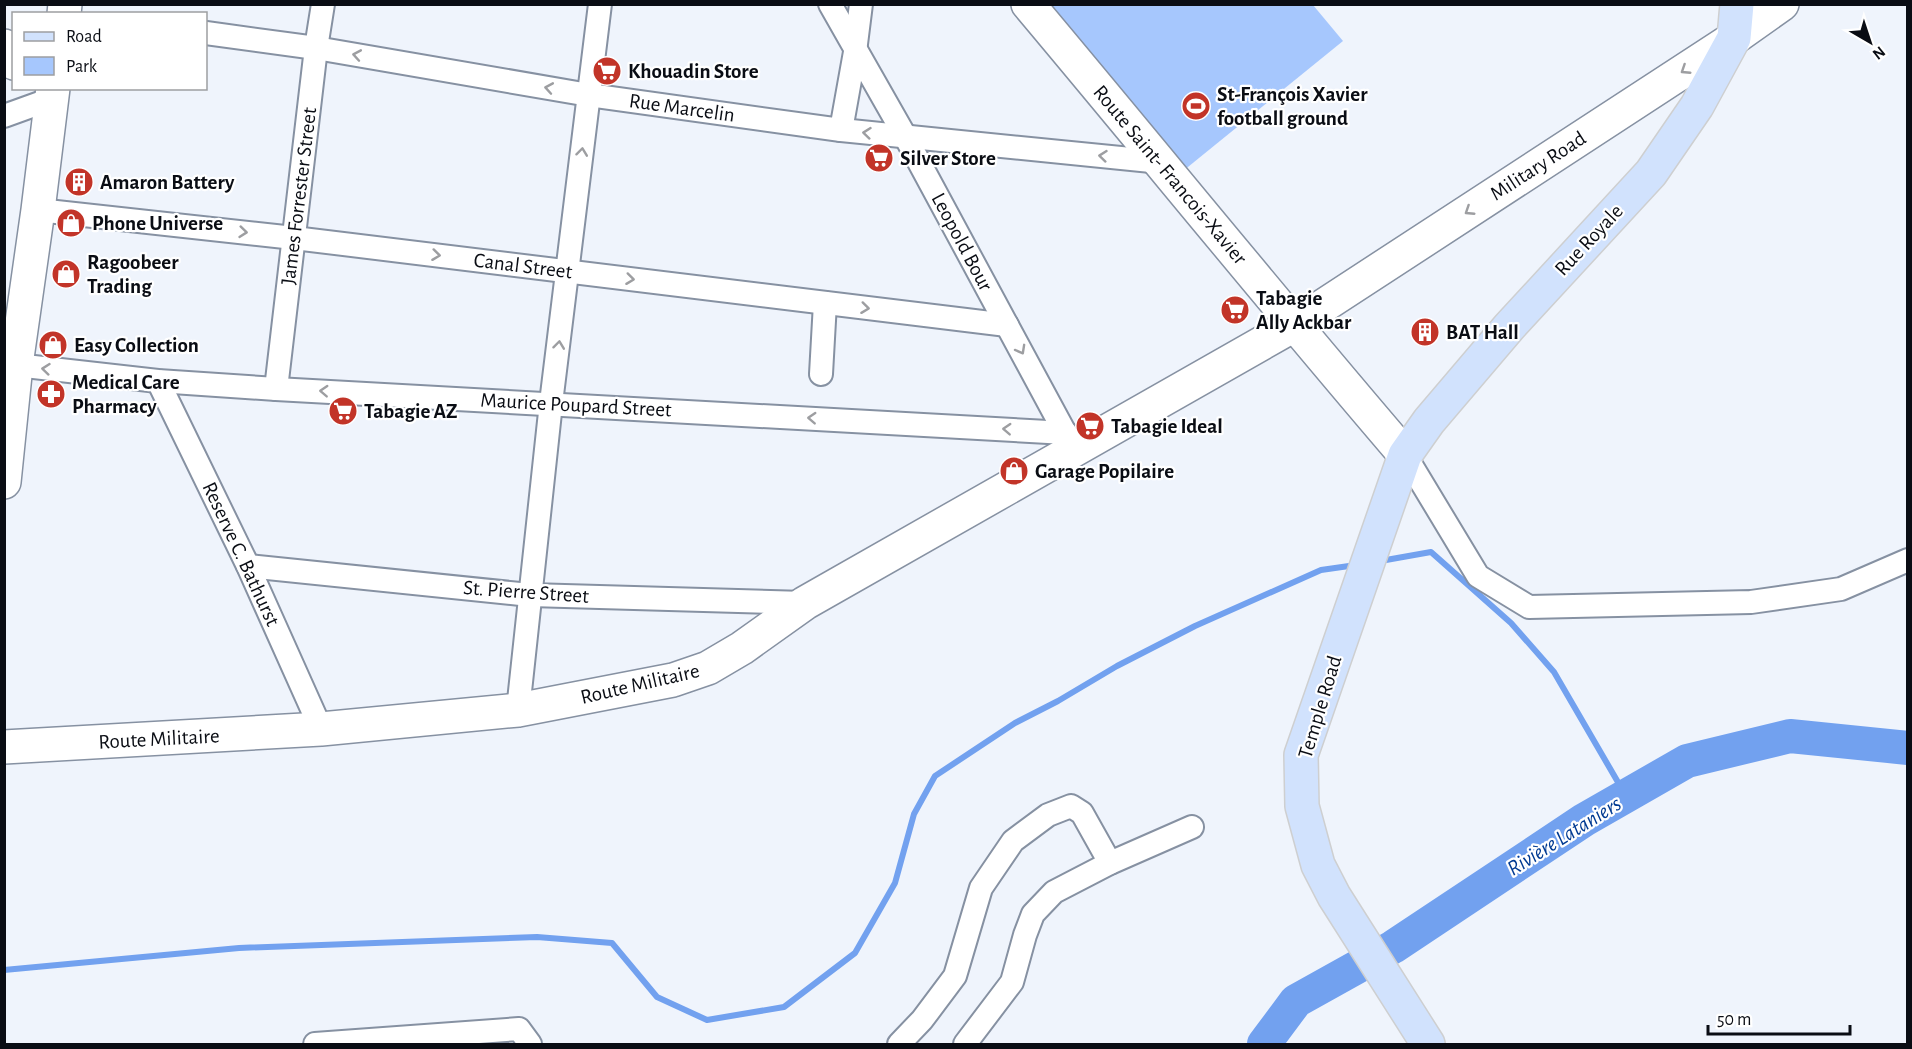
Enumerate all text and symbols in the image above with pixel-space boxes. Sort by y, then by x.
legend [12,12,207,90]
north arrow [1840,12,1900,72]
text: Road [66,28,102,46]
text: N [1869,43,1888,63]
one-way arrow [353,49,363,62]
supermarket icon: Khouadin Store [591,55,623,87]
text: Park [66,58,98,76]
place label: Khouadin Store [628,61,759,82]
one-way arrow [1680,63,1691,74]
street label: Route Saint- Francois-Xavier [1089,81,1251,269]
one-way arrow [545,82,555,95]
place label: St-François Xavier football ground [1217,84,1368,129]
street label: Rue Marcelin [628,90,736,126]
sports icon: St-François Xavier football ground [1180,90,1212,122]
street label: James Forrester Street [278,106,320,286]
one-way arrow [863,127,872,140]
street label: Military Road [1486,127,1590,205]
supermarket icon: Silver Store [863,142,895,174]
one-way arrow [576,147,588,156]
place label: Silver Store [900,148,996,169]
one-way arrow [1099,151,1108,163]
building icon: Amaron Battery [63,166,95,198]
place label: Amaron Battery [100,172,235,193]
street label: Leopold Bour [927,190,997,295]
street label: Rue Royale [1551,200,1627,280]
one-way arrow [1464,204,1475,215]
shop icon: Phone Universe [55,207,87,239]
place label: Phone Universe [92,213,223,234]
one-way arrow [238,225,247,238]
one-way arrow [432,248,441,261]
street label: Canal Street [473,250,574,282]
place label: Ragoobeer Trading [87,252,179,297]
shop icon: Ragoobeer Trading [50,258,82,290]
one-way arrow [625,272,634,285]
place label: Tabagie Ally Ackbar [1256,288,1352,333]
supermarket icon: Tabagie Ally Ackbar [1219,294,1251,326]
one-way arrow [861,301,870,313]
building icon: BAT Hall [1409,316,1441,348]
place label: BAT Hall [1446,322,1519,343]
shop icon: Easy Collection [37,329,69,361]
place label: Easy Collection [74,335,199,356]
one-way arrow [552,341,564,350]
one-way arrow [1014,344,1025,354]
one-way arrow [42,363,51,376]
place label: Medical Care Pharmacy [72,372,180,417]
pharmacy icon: Medical Care Pharmacy [35,378,67,410]
one-way arrow [320,385,329,398]
street label: Maurice Poupard Street [480,390,672,421]
supermarket icon: Tabagie AZ [327,395,359,427]
place label: Tabagie AZ [364,401,458,422]
supermarket icon: Tabagie Ideal [1074,410,1106,442]
one-way arrow [808,412,817,425]
place label: Tabagie Ideal [1111,416,1223,437]
one-way arrow [1003,423,1012,436]
shop icon: Garage Popilaire [998,455,1030,487]
place label: Garage Popilaire [1035,461,1174,482]
street label: Reserve C. Bathurst [198,479,284,630]
street label: St. Pierre Street [462,577,590,607]
street label: Temple Road [1294,653,1346,761]
street label: Route Militaire [579,660,701,708]
street label: Route Militaire [98,725,220,753]
water label: Rivière Lataniers [1503,792,1625,880]
scale bar [1708,998,1850,1036]
text: 50 m [1717,1011,1751,1029]

